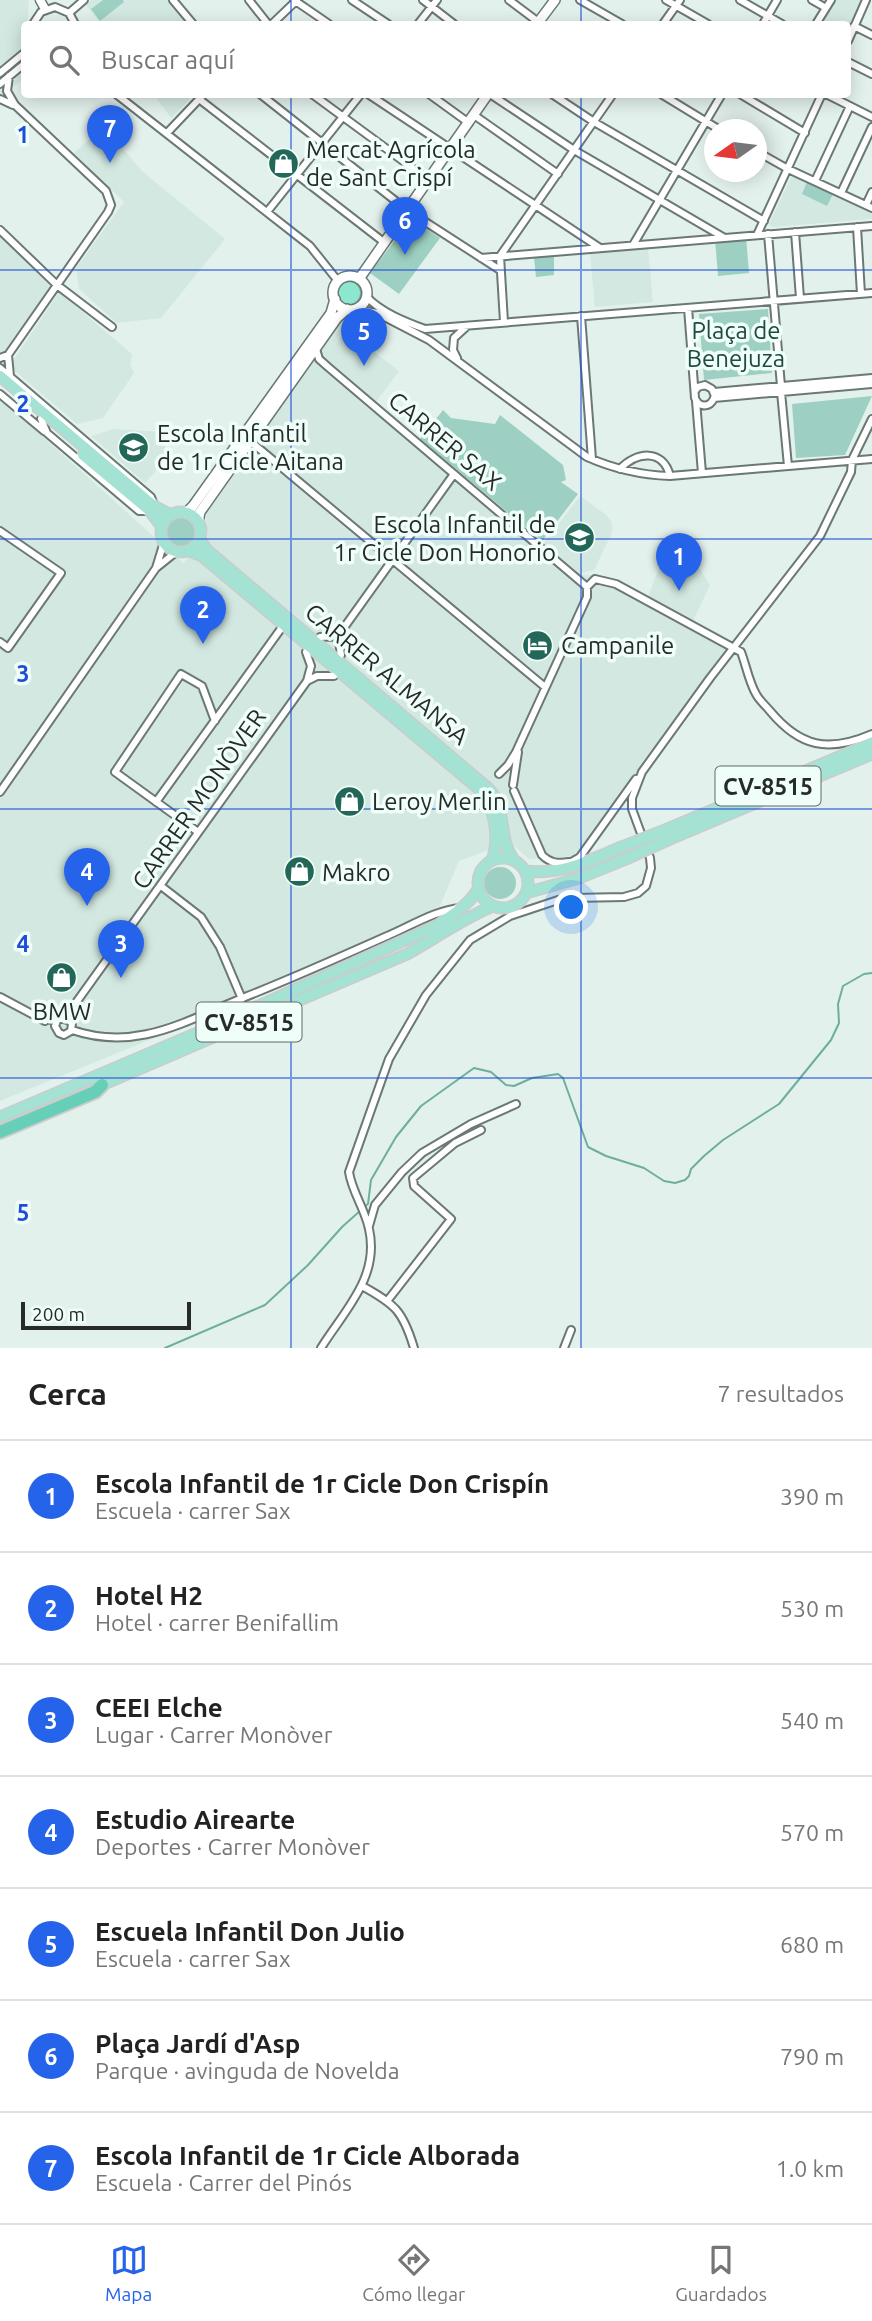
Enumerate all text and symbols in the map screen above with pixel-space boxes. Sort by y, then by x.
search box [21,21,851,98]
icon: search [45,41,83,79]
text: Buscar aquí [101,45,235,74]
pin: 7 [87,105,133,163]
north arrow [704,119,767,182]
text: 1 [17,122,29,147]
place label: Mercat Agrícola de Sant Crispí [306,136,476,191]
shop icon: Mercat Agrícola de Sant Crispí [266,146,300,180]
pin: 6 [382,197,428,255]
pin: 5 [341,308,387,366]
park label: Plaça de Benejuza [687,317,785,372]
street label: CARRER SAX [383,386,507,496]
text: 2 [17,391,29,416]
place label: Escola Infantil de 1r Cicle Aitana [157,420,344,475]
school or university icon: Escola Infantil de 1r Cicle Aitana [117,430,151,464]
place label: Escola Infantil de 1r Cicle Don Honorio [333,511,556,566]
school or university icon: Escola Infantil de 1r Cicle Don Honorio [562,521,596,555]
pin: 1 [656,533,702,591]
pin: 2 [180,586,226,644]
street label: CARRER ALMANSA [300,598,474,750]
hotel icon: Campanile [521,628,555,662]
place label: Campanile [561,632,674,659]
text: 3 [17,661,29,686]
street label: CARRER MONÒVER [126,703,271,894]
road number: CV-8515 [716,766,820,806]
shop icon: Leroy Merlin [332,784,366,818]
place label: Leroy Merlin [372,788,507,815]
pin: 4 [64,848,110,906]
shop icon: Makro [282,855,316,889]
place label: Makro [322,859,390,886]
your location [554,890,588,924]
pin: 3 [98,920,144,978]
text: 4 [17,931,30,956]
shop icon: BMW [45,960,79,994]
place label: BMW [33,998,91,1025]
road number: CV-8515 [196,1002,302,1042]
text: 5 [17,1200,29,1225]
scale bar [21,1299,191,1331]
text: 200 m [32,1303,85,1325]
text: Cerca [28,1377,107,1411]
text: 7 resultados [718,1381,844,1406]
text: Escola Infantil de 1r Cicle Don Crispín [95,1469,549,1498]
text: 1 [45,1484,57,1509]
text: 390 m [780,1484,844,1509]
text: Escuela · carrer Sax [95,1498,291,1523]
text: Hotel H2 [95,1581,203,1610]
text: 2 [45,1596,57,1621]
text: 530 m [780,1596,844,1621]
text: Hotel · carrer Benifallim [95,1610,339,1635]
text: CEEI Elche [95,1693,223,1722]
text: 3 [45,1708,57,1733]
text: 540 m [780,1708,844,1733]
text: Lugar · Carrer Monòver [95,1722,332,1747]
text: Estudio Airearte [95,1805,295,1834]
text: 4 [45,1820,57,1845]
text: 570 m [780,1820,844,1845]
text: Deportes · Carrer Monòver [95,1834,370,1859]
text: Escuela Infantil Don Julio [95,1917,405,1946]
text: 5 [45,1932,57,1957]
text: 680 m [780,1932,844,1957]
text: Escuela · carrer Sax [95,1946,291,1971]
text: Plaça Jardí d'Asp [95,2029,300,2058]
text: 6 [45,2044,57,2069]
text: 790 m [780,2044,844,2069]
text: Parque · avinguda de Novelda [95,2058,400,2083]
text: Escola Infantil de 1r Cicle Alborada [95,2141,520,2170]
text: 7 [45,2156,57,2181]
text: 1.0 km [776,2156,844,2181]
text: Escuela · Carrer del Pinós [95,2170,352,2195]
tab: Mapa [105,2241,152,2305]
tab: Cómo llegar [362,2241,465,2305]
tab: Guardados [675,2241,767,2305]

